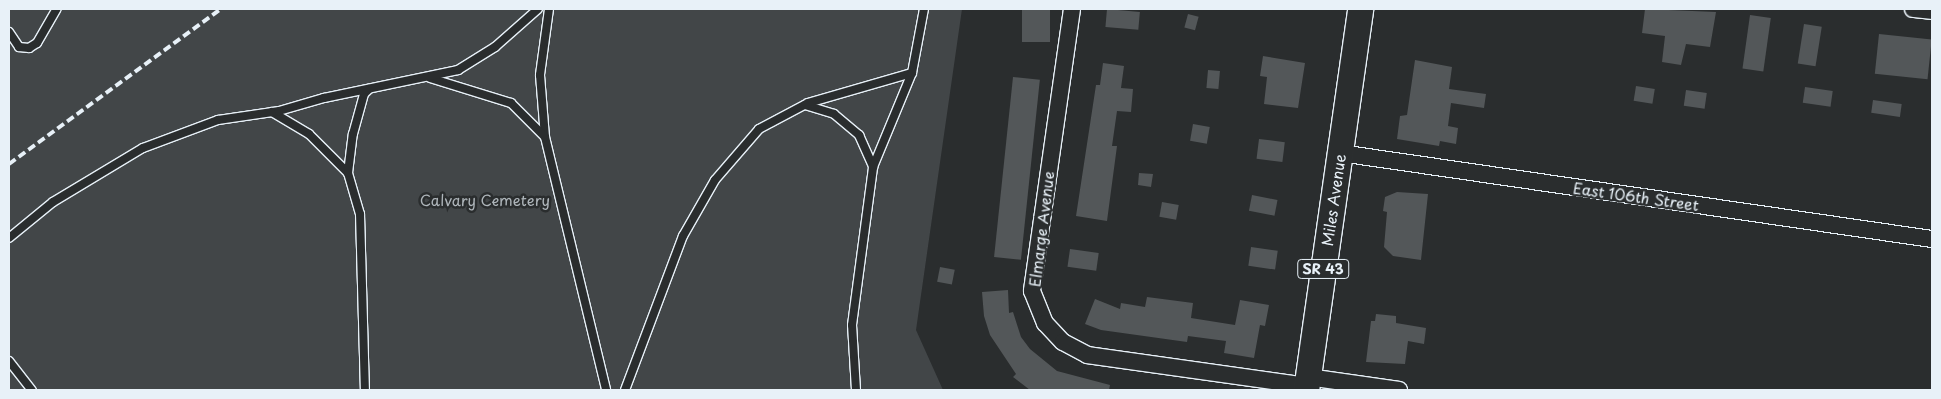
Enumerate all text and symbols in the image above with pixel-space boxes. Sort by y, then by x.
street label: Miles Avenue [1318,152,1348,248]
street label: Elmarge Avenue [1025,171,1057,287]
street label: East 106th Street [1571,178,1701,214]
park label: Calvary Cemetery [419,191,551,209]
road number: SR 43 [1297,258,1349,280]

